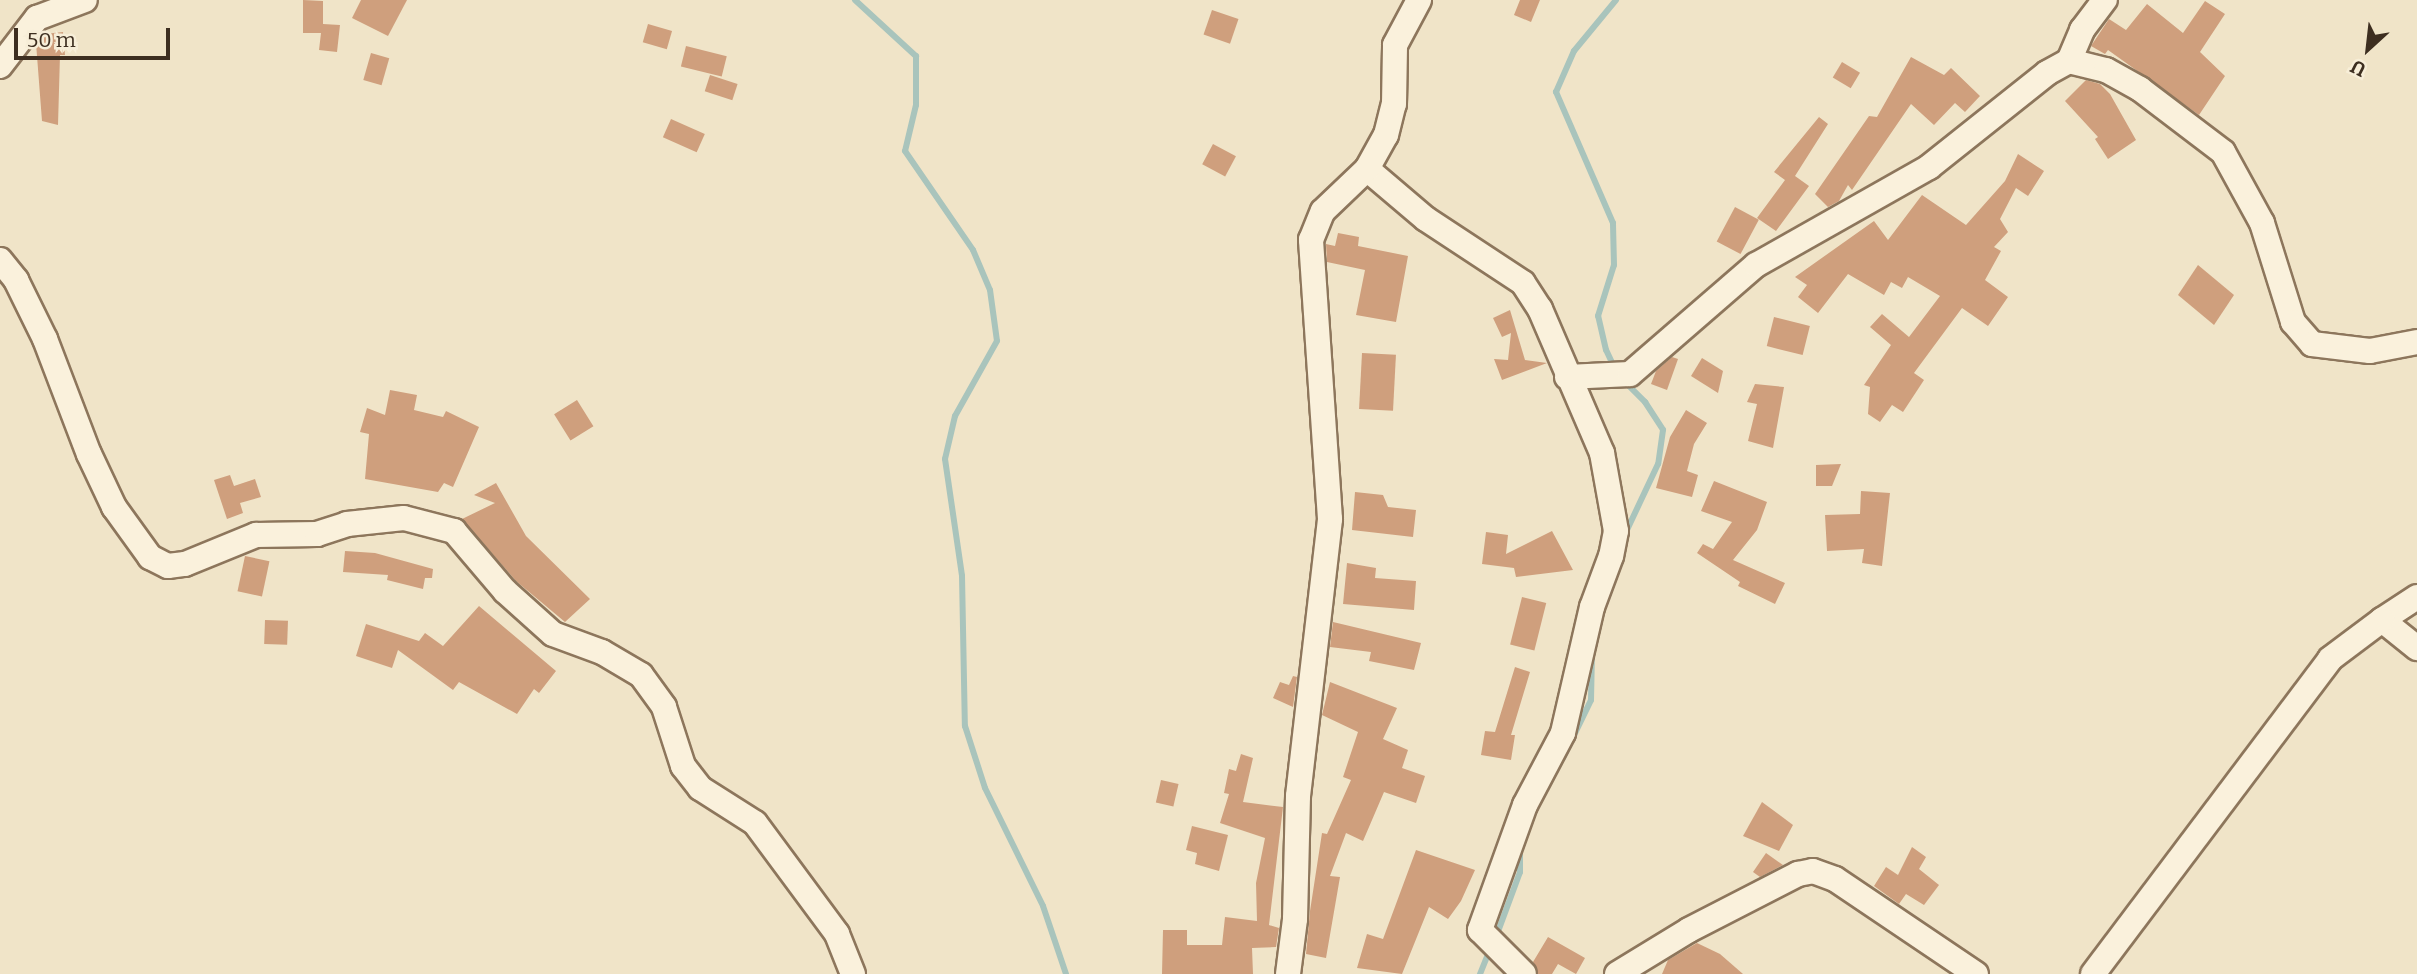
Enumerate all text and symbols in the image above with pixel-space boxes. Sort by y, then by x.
scale bar [18,14,173,58]
north arrow [2333,14,2403,84]
text: 50 m [27,27,76,53]
text: U [2347,55,2370,82]

